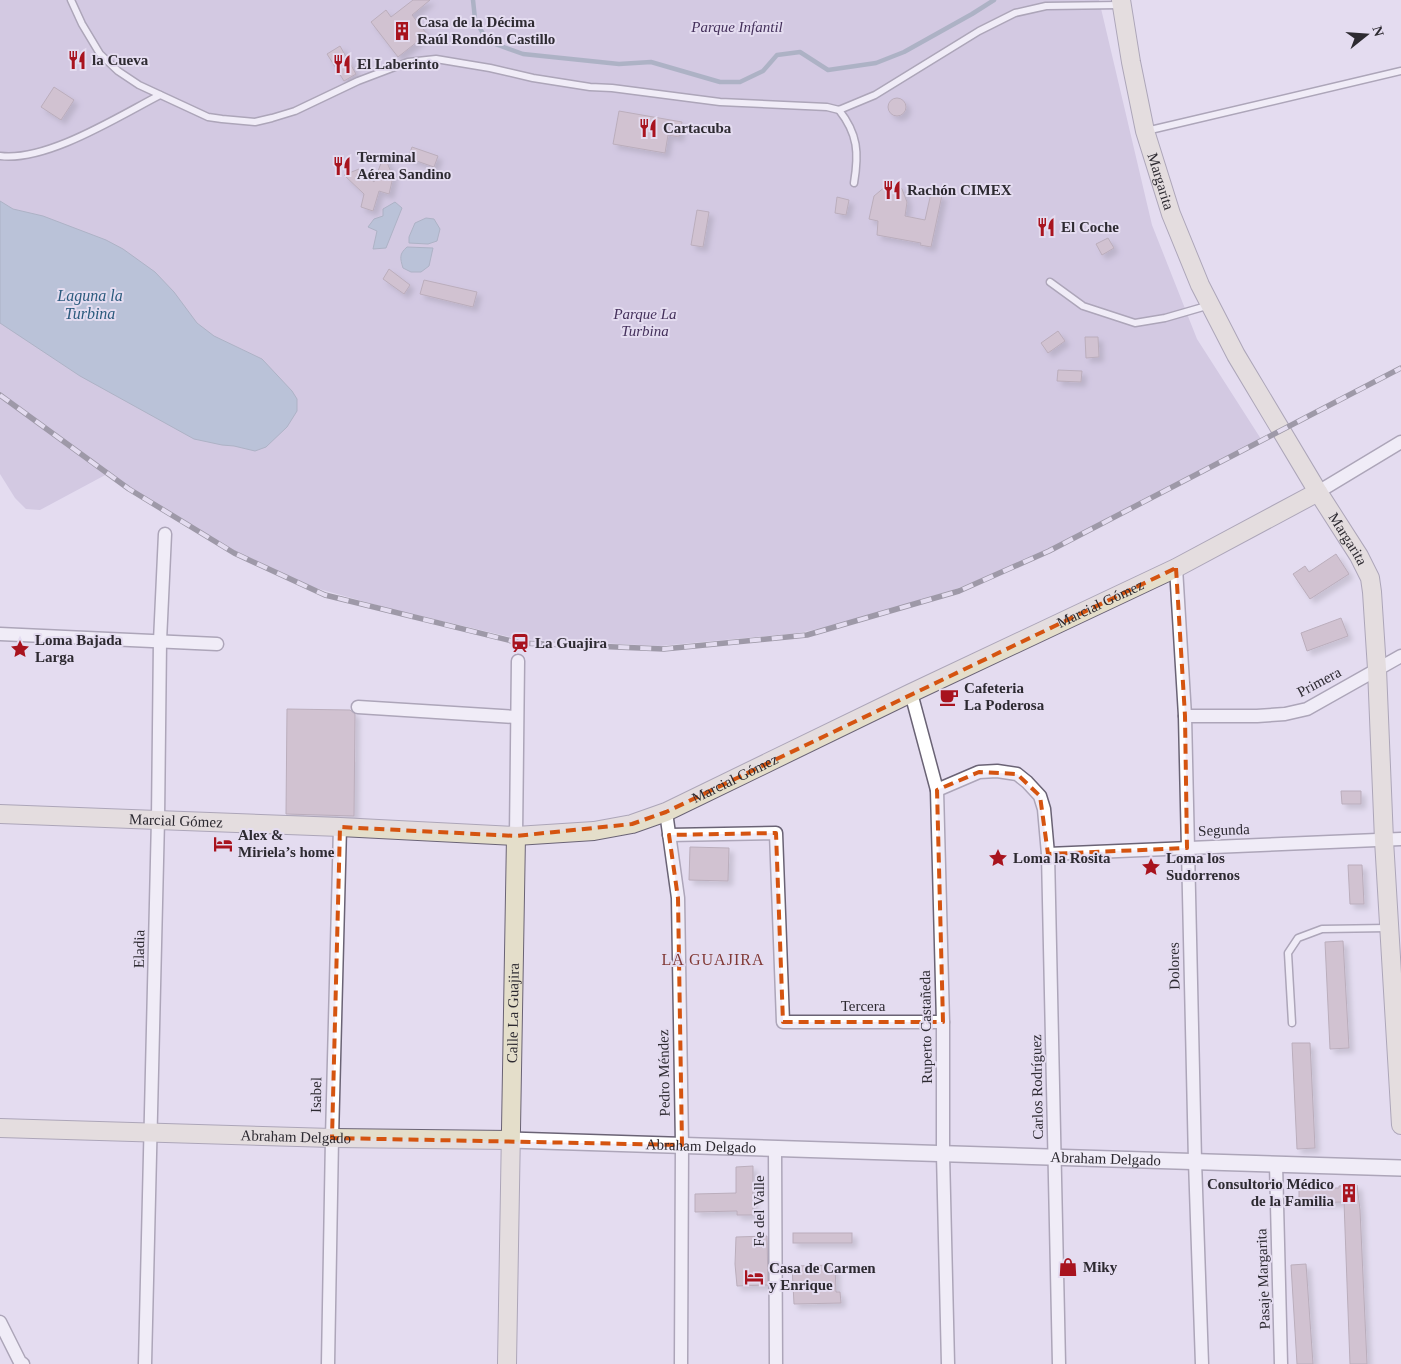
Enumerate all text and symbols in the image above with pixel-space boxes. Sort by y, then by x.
north arrow [1341,10,1391,60]
place label: Casa de la Décima Raúl Rondón Castillo [417,14,555,47]
park label: Parque Infantil [690,19,783,35]
building icon: Casa de la Décima Raúl Rondón Castillo [391,20,413,42]
text: N [1369,24,1387,38]
restaurant icon: la Cueva [66,49,88,71]
place label: la Cueva [92,52,149,68]
restaurant icon: El Laberinto [331,53,353,75]
place label: El Laberinto [357,56,439,72]
restaurant icon: Cartacuba [637,117,659,139]
place label: Cartacuba [663,120,732,136]
place label: Terminal Aérea Sandino [357,149,451,182]
street label: Margarita [1144,151,1177,212]
restaurant icon: Terminal Aérea Sandino [331,155,353,177]
restaurant icon: Rachón CIMEX [881,179,903,201]
place label: Rachón CIMEX [907,182,1012,198]
restaurant icon: El Coche [1035,216,1057,238]
place label: El Coche [1061,219,1119,235]
water label: Laguna la Turbina [56,287,123,322]
park label: Parque La Turbina [612,306,677,339]
street label: Margarita [1325,510,1370,568]
street label: Marcial Gómez [1054,576,1146,631]
place label: Loma Bajada Larga [35,632,123,665]
station icon: La Guajira [509,632,531,654]
place label: La Guajira [535,635,608,651]
place icon: Loma Bajada Larga [9,638,31,660]
street label: Primera [1294,664,1344,700]
place label: Cafeteria La Poderosa [964,680,1045,713]
cafe icon: Cafeteria La Poderosa [938,686,960,708]
street label: Marcial Gómez [689,751,781,806]
street label: Marcial Gómez [129,811,223,831]
street label: Segunda [1198,821,1250,839]
place label: Alex & Miriela’s home [238,827,335,860]
hotel icon: Alex & Miriela’s home [212,833,234,855]
place icon: Loma la Rosita [987,847,1009,869]
place label: Loma la Rosita [1013,850,1111,866]
place label: Loma los Sudorrenos [1166,850,1240,883]
place icon: Loma los Sudorrenos [1140,856,1162,878]
street label: Eladia [131,929,147,968]
street label: Dolores [1166,942,1182,990]
district label: LA GUAJIRA [662,951,764,968]
street label: Calle La Guajira [504,963,522,1063]
street label: Ruperto Castañeda [917,970,935,1084]
street label: Tercera [841,998,886,1014]
street label: Pedro Méndez [655,1029,673,1117]
street label: Carlos Rodríguez [1028,1034,1046,1140]
street label: Isabel [308,1077,324,1113]
street label: Abraham Delgado [240,1127,351,1146]
street label: Abraham Delgado [645,1136,756,1156]
street label: Abraham Delgado [1050,1149,1161,1168]
street label: Fe del Valle [751,1175,767,1247]
place label: Consultorio Médico de la Familia [1207,1176,1334,1209]
building icon: Consultorio Médico de la Familia [1338,1182,1360,1204]
street label: Pasaje Margarita [1253,1228,1273,1330]
shop icon: Miky [1057,1256,1079,1278]
place label: Miky [1083,1259,1118,1275]
place label: Casa de Carmen y Enrique [769,1260,876,1293]
hotel icon: Casa de Carmen y Enrique [743,1266,765,1288]

